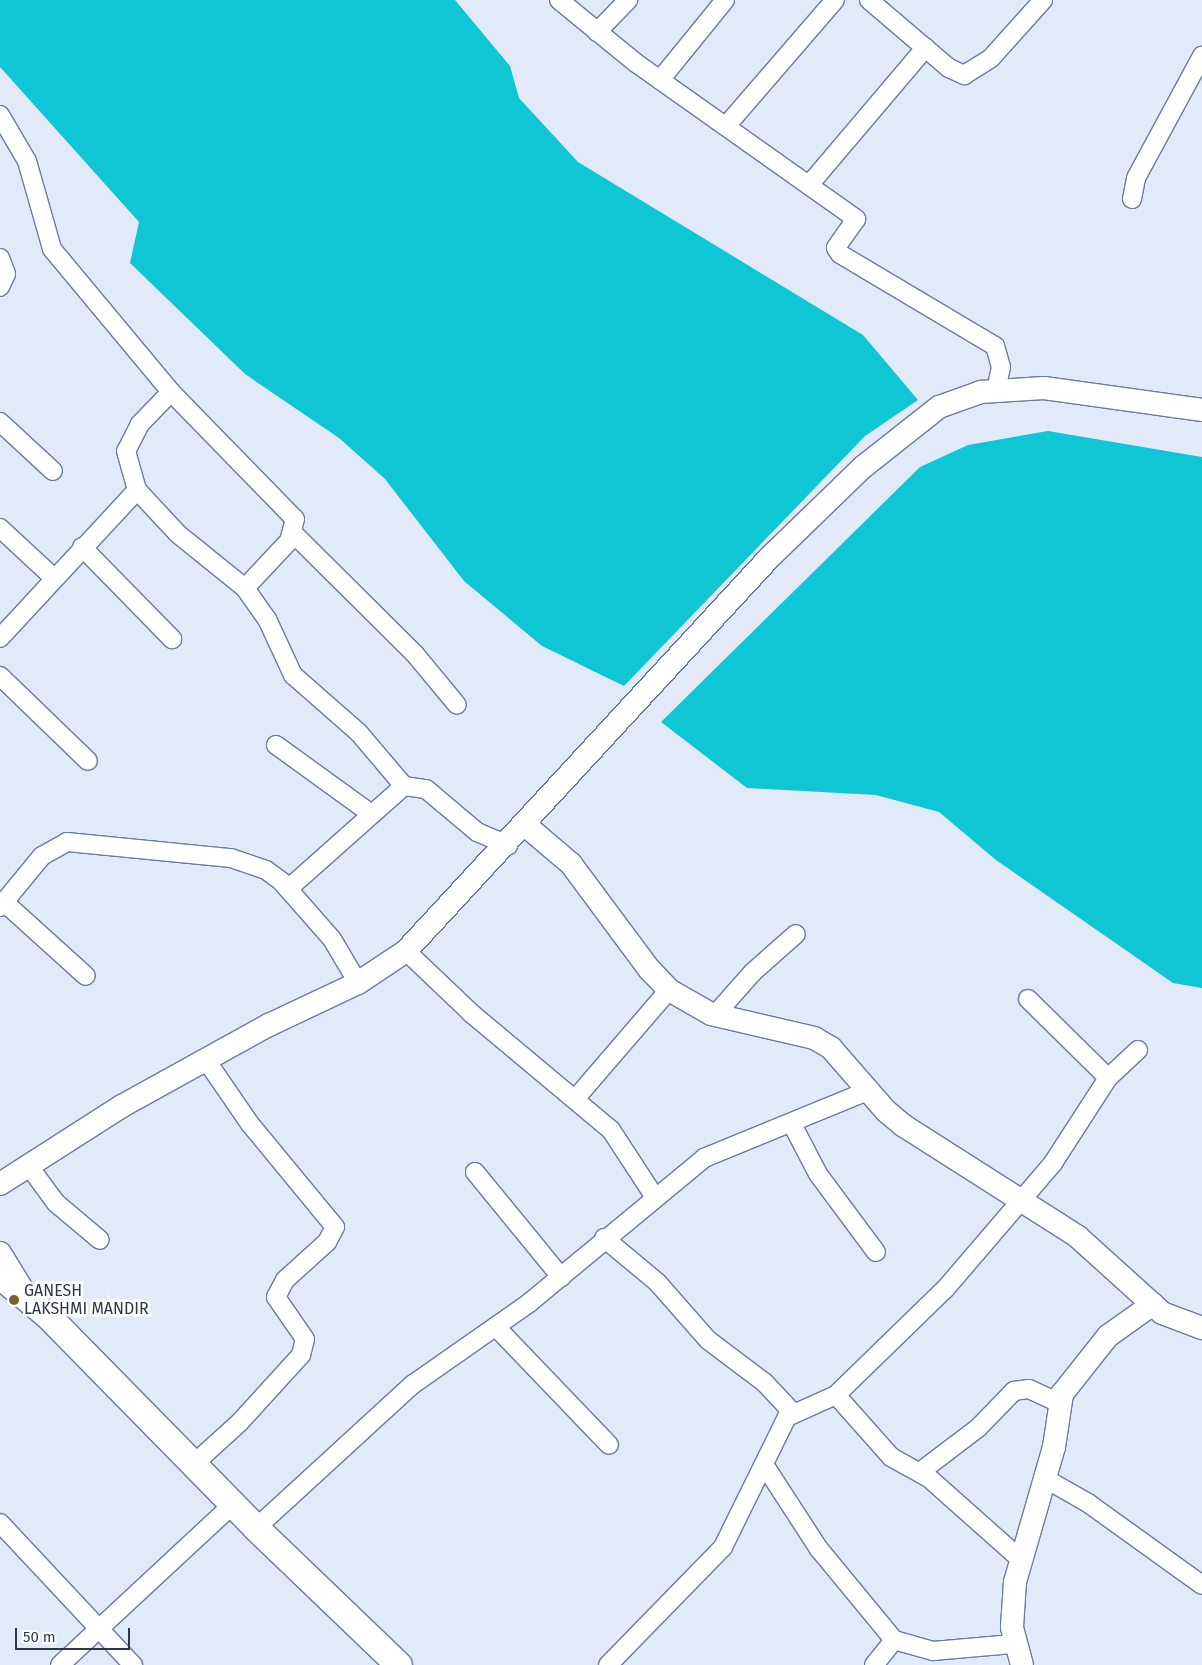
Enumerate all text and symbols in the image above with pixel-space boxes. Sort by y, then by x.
place label: GANESH LAKSHMI MANDIR [24,1281,149,1319]
marker: GANESH LAKSHMI MANDIR [8,1294,20,1306]
scale bar [18,1618,132,1650]
text: 50 m [23,1628,56,1646]

